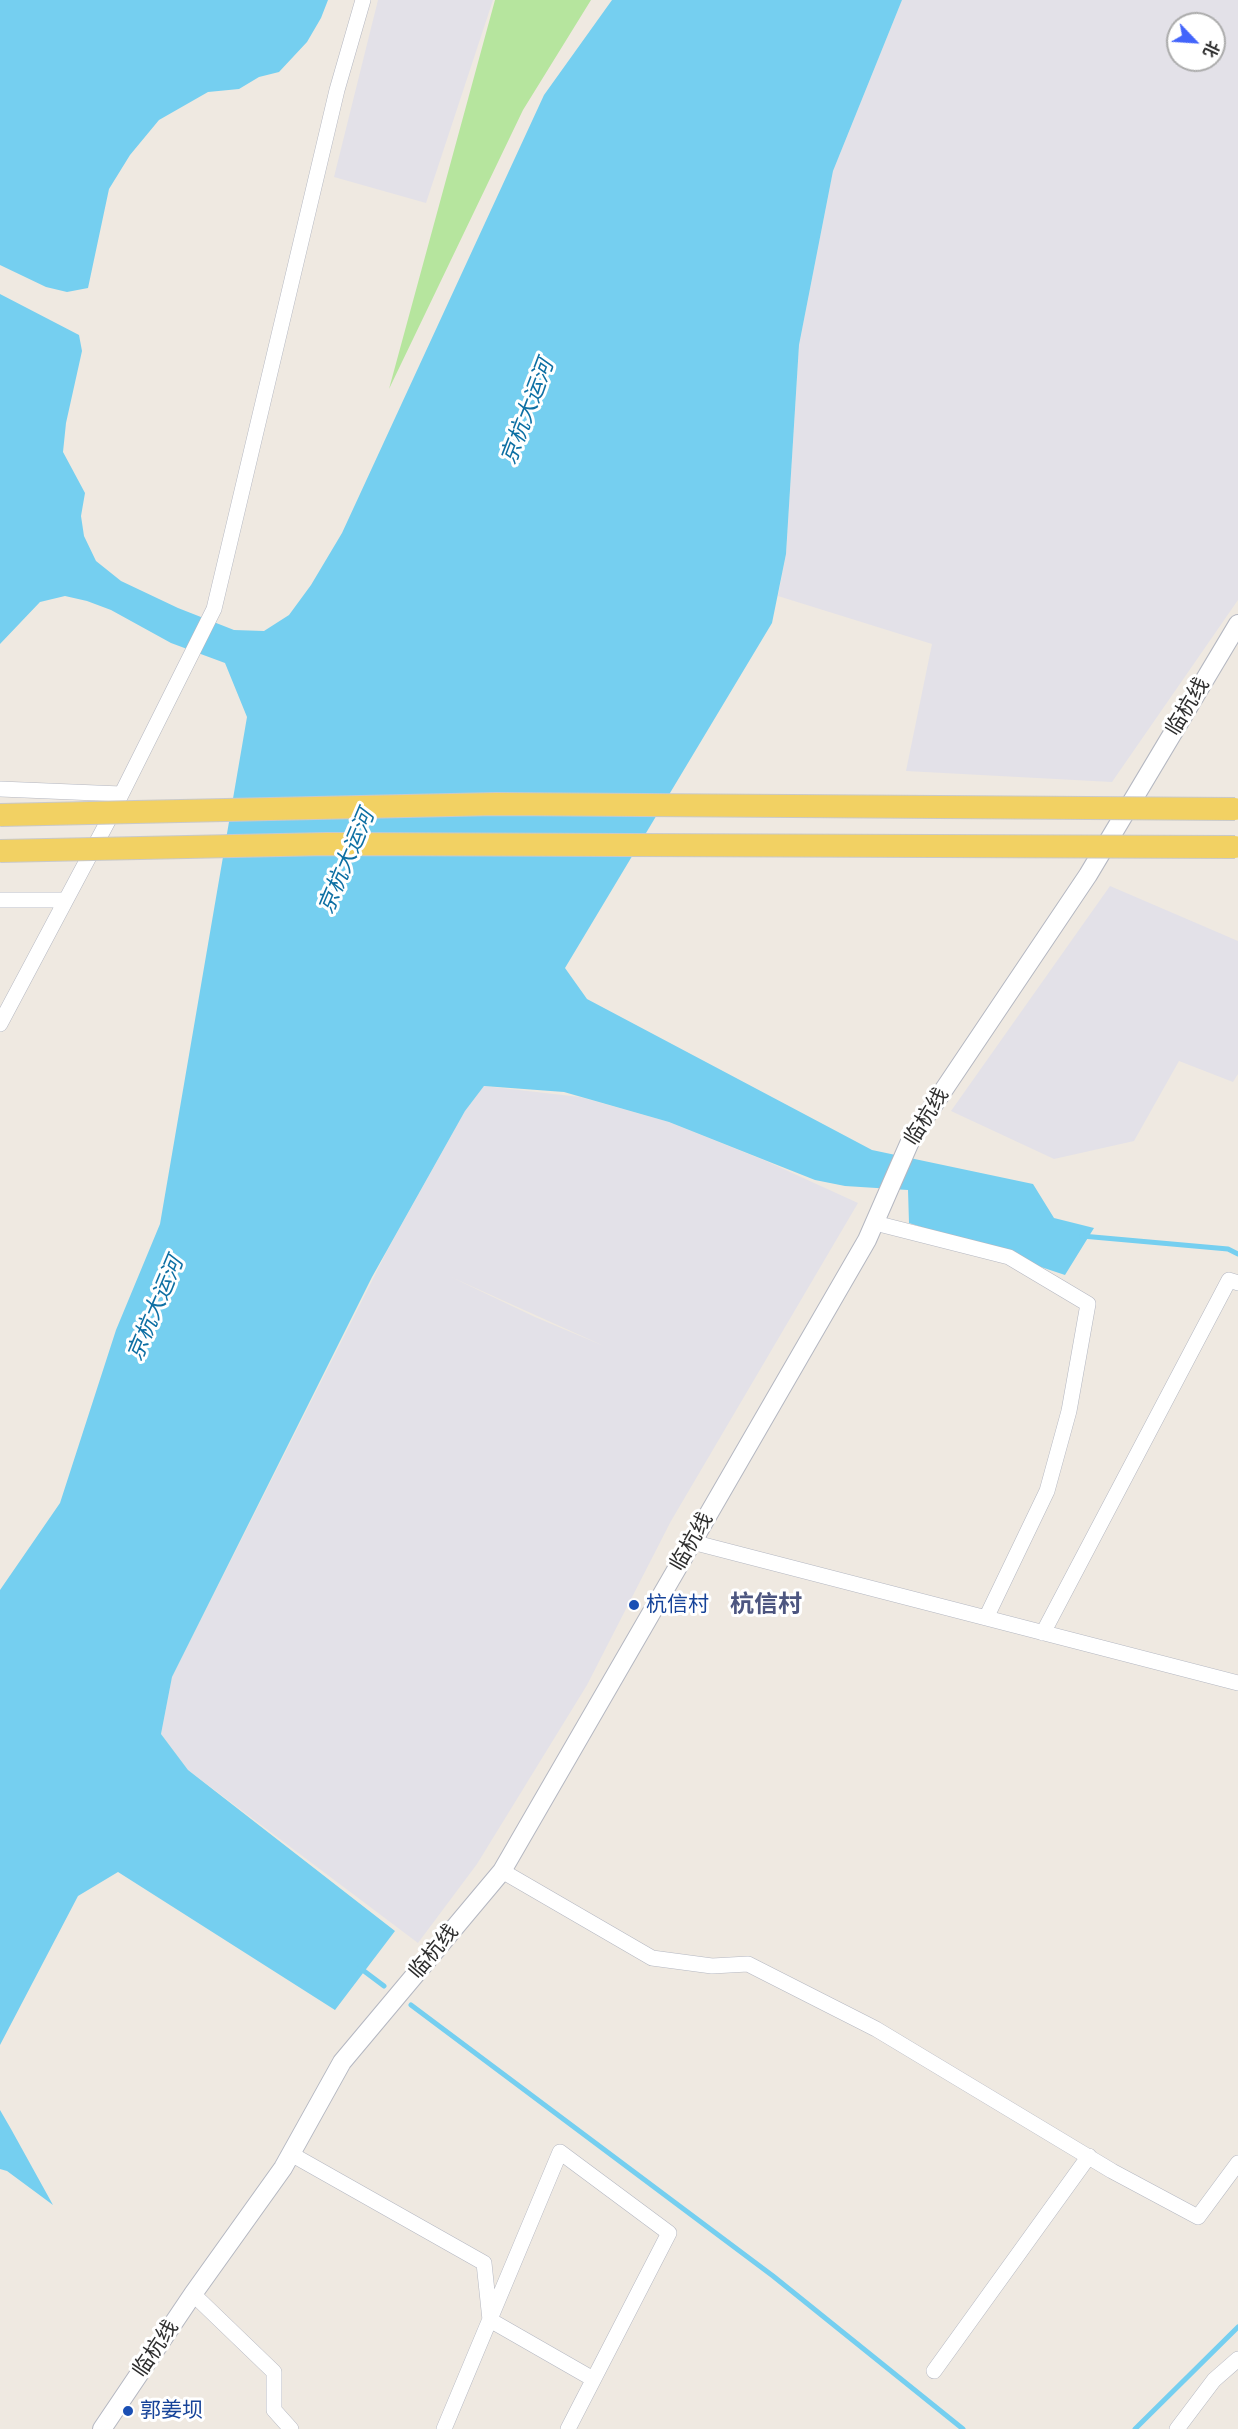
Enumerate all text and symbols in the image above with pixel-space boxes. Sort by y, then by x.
north arrow [1166,12,1226,72]
text: 北 [1199,38,1223,60]
water label: 京杭大运河 [496,356,560,468]
street label: 临杭线 [1161,674,1215,740]
water label: 京杭大运河 [313,806,381,918]
street label: 临杭线 [900,1084,954,1150]
water label: 京杭大运河 [122,1253,190,1365]
street label: 临杭线 [665,1508,719,1576]
district label: 杭信村 [730,1591,802,1619]
place label: 杭信村 [646,1592,709,1618]
marker: 杭信村 [627,1598,641,1612]
street label: 临杭线 [404,1920,464,1984]
street label: 临杭线 [128,2316,184,2382]
place label: 郭姜坝 [140,2398,203,2424]
marker: 郭姜坝 [121,2404,135,2418]

